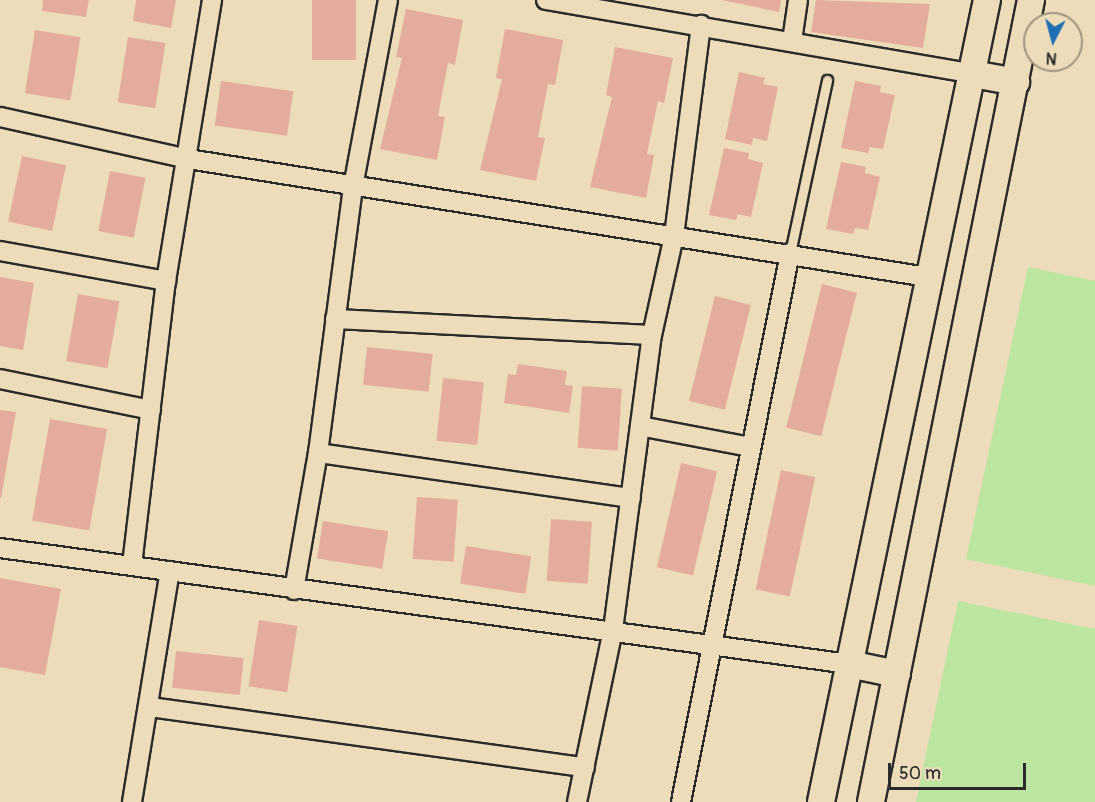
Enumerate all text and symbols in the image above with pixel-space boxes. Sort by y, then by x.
north arrow [1023,12,1083,72]
text: N [1045,47,1058,68]
scale bar [891,751,1029,789]
text: 50 m [899,762,941,785]

